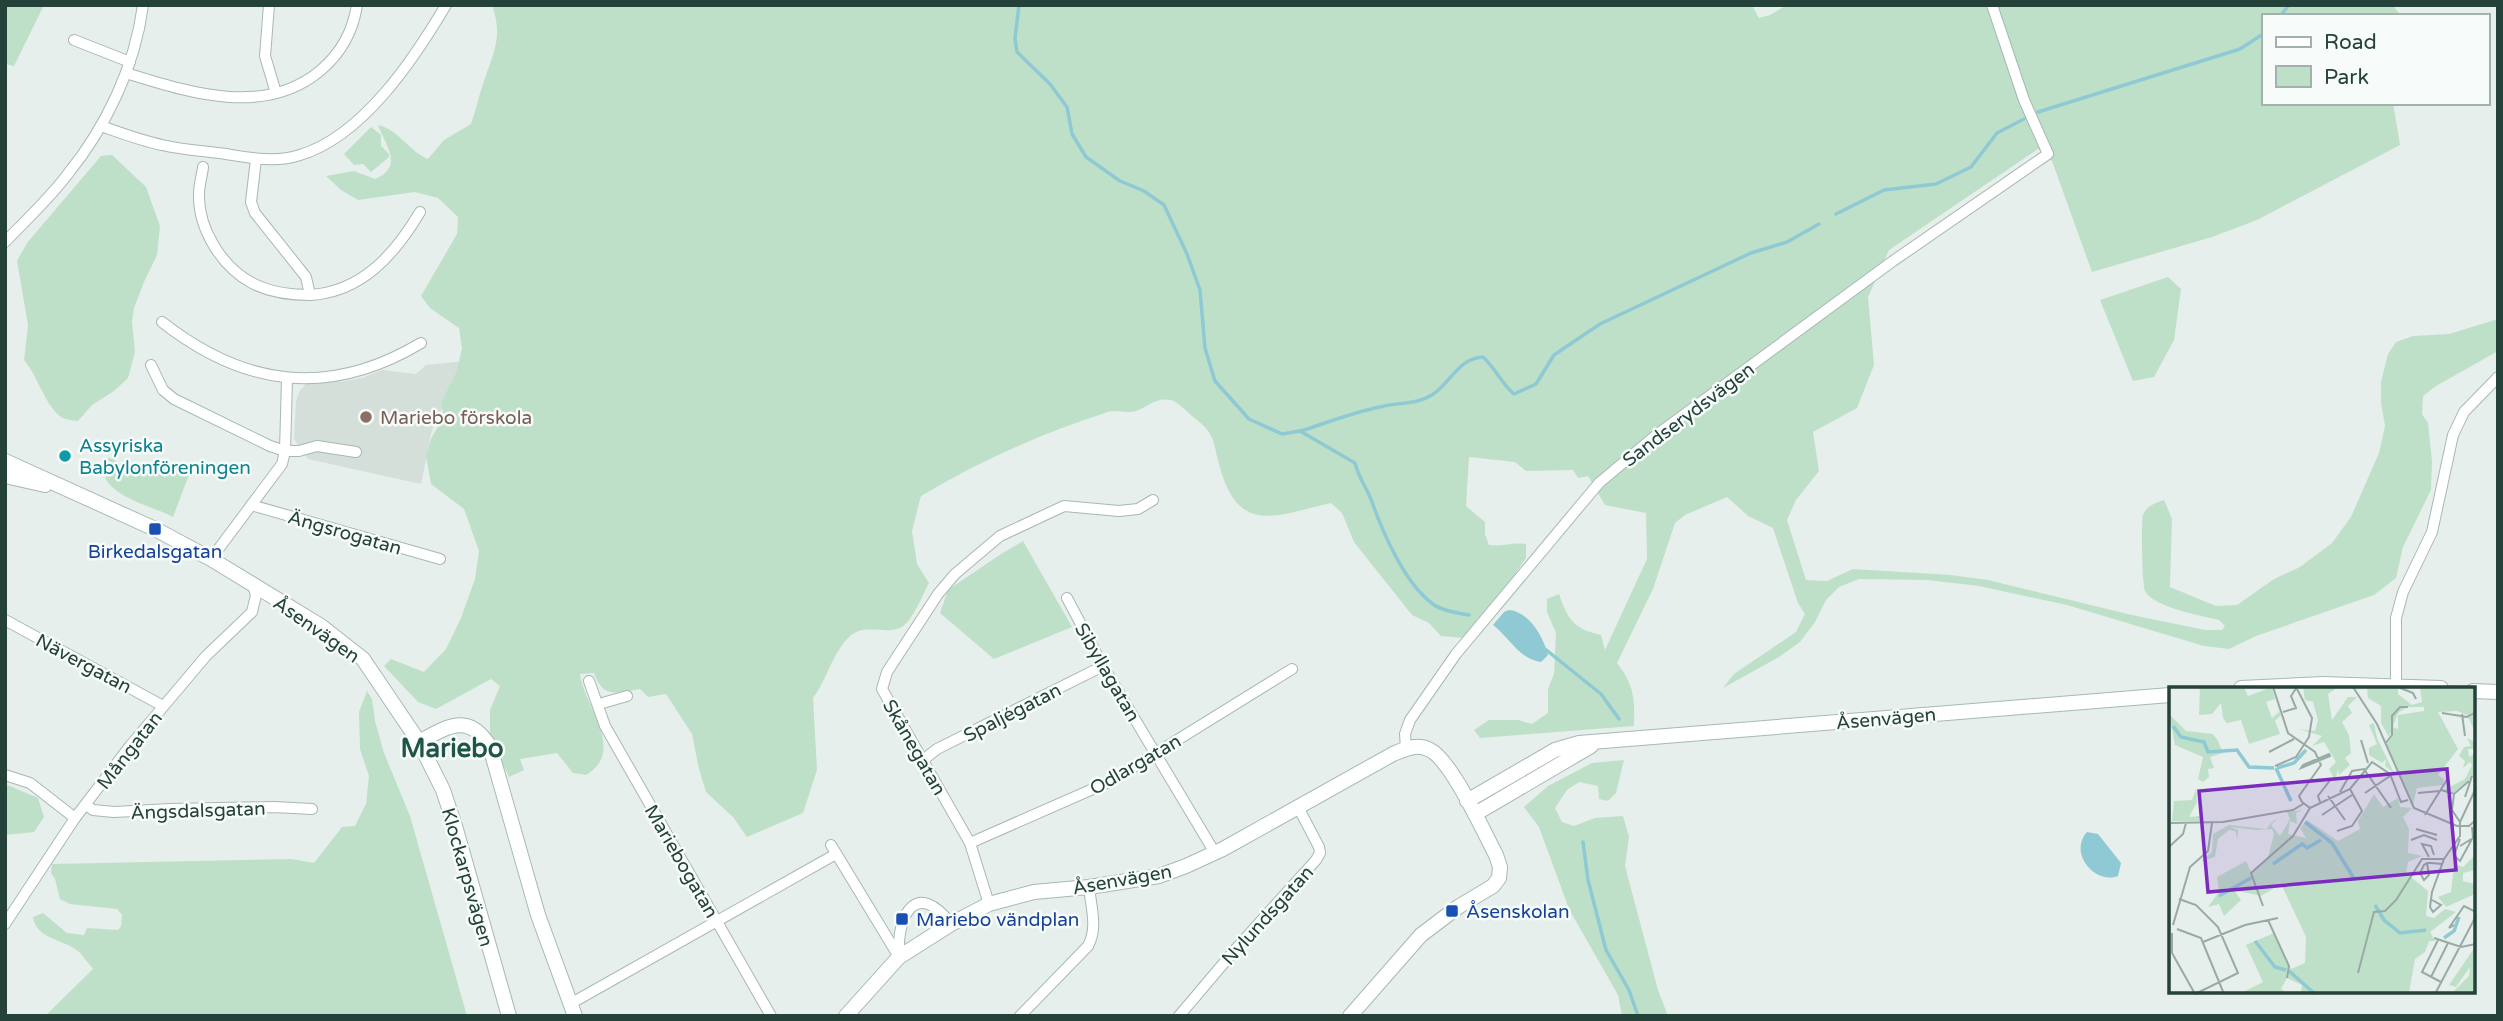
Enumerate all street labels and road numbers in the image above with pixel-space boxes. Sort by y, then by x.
street label: Sandserydsvägen [1618,358,1759,471]
street label: Ängsrogatan [285,506,404,560]
street label: Åsenvägen [269,591,364,668]
street label: Sibyllagatan [1070,619,1144,726]
street label: Nävergatan [32,629,135,698]
street label: Spaljégatan [960,679,1065,747]
street label: Skånegatan [878,696,950,799]
street label: Åsenvägen [1835,703,1937,734]
street label: Mångatan [93,707,167,794]
street label: Odlargatan [1086,730,1185,800]
street label: Ängsdalsgatan [130,798,266,824]
street label: Mariebogatan [640,801,722,922]
street label: Klockarpsvägen [437,805,497,949]
street label: Åsenvägen [1071,859,1174,900]
street label: Nylundsgatan [1217,861,1318,970]

